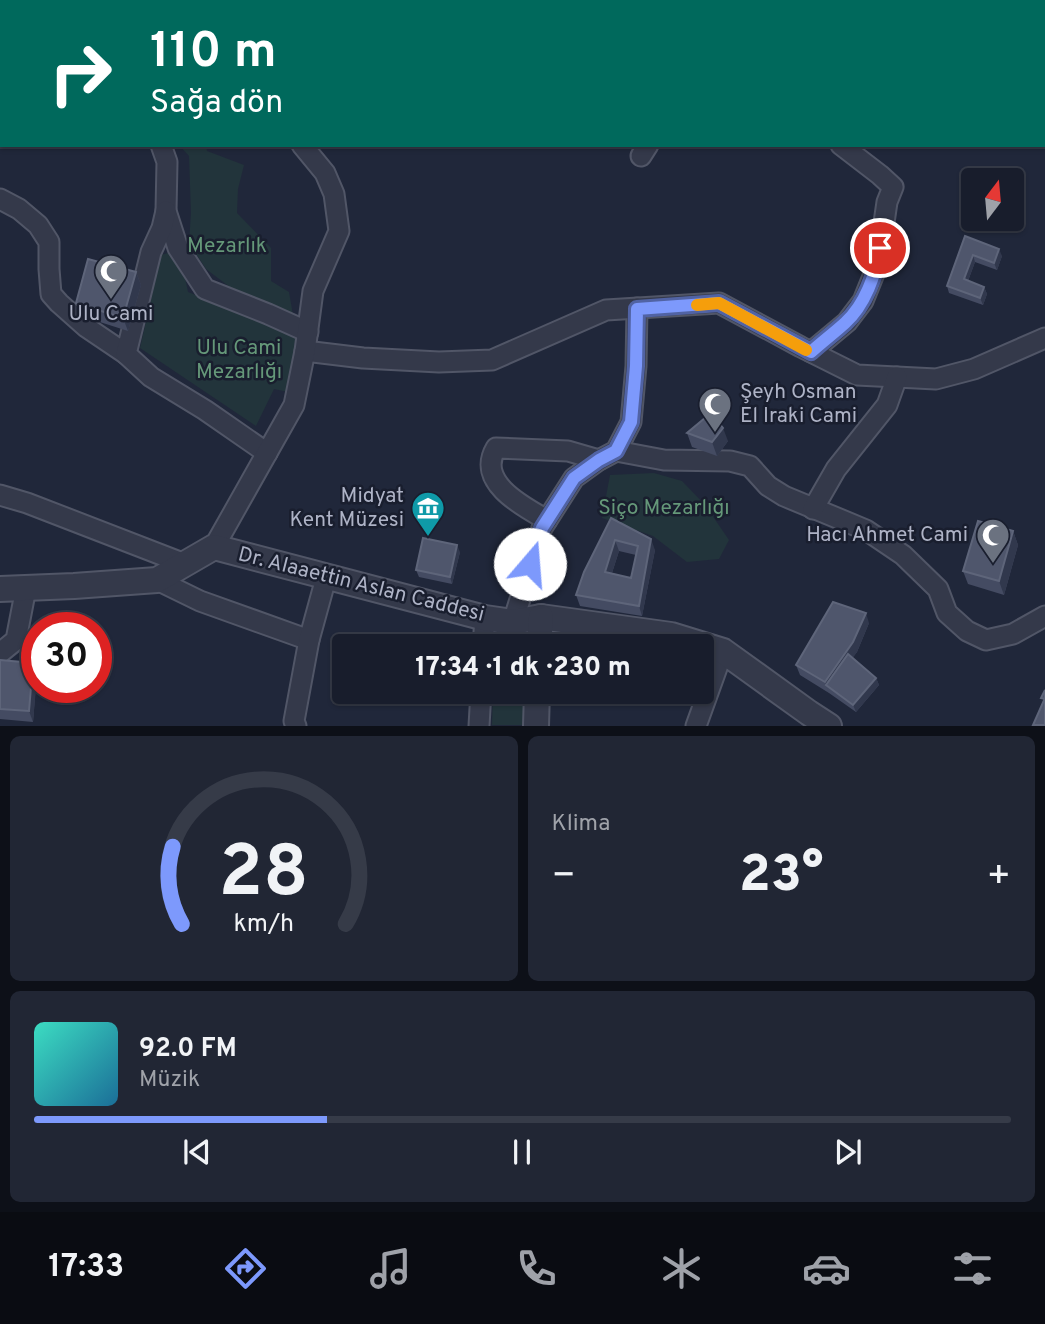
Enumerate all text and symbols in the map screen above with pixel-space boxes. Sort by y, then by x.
text: 110 m [150,23,277,85]
icon: right [35,28,126,119]
text: Sağa dön [150,84,283,124]
north arrow [961,168,1024,231]
map controls [961,168,1024,231]
pin [850,218,910,278]
icon: arrive [861,229,899,267]
park label: Mezarlık [187,233,267,260]
mosque icon: Ulu Cami [92,252,130,301]
place label: Ulu Cami [69,301,153,328]
park label: Ulu Cami Mezarlığı [196,335,282,386]
place label: Şeyh Osman El Iraki Cami [740,379,857,430]
mosque icon: Şeyh Osman El Iraki Cami [696,385,734,434]
place label: Midyat Kent Müzesi [289,483,404,534]
museum icon: Midyat Kent Müzesi [409,489,447,538]
park label: Siço Mezarlığı [598,495,730,522]
mosque icon: Hacı Ahmet Cami [974,516,1012,565]
place label: Hacı Ahmet Cami [806,522,968,549]
position arrow [493,527,567,601]
street label: Dr. Alaaettin Aslan Caddesi [235,541,487,629]
speed limit sign: 30 [21,612,112,703]
text: 17:34 · 1 dk · 230 m [415,652,631,685]
text: Klima [552,810,610,839]
text: 28 [219,831,309,923]
text: 23° [739,844,824,910]
text: − [552,853,576,902]
text: + [986,853,1011,902]
text: km/h [233,909,294,941]
text: 92.0 FM [139,1033,237,1066]
text: Müzik [139,1066,200,1095]
icon: previous [178,1133,216,1171]
icon: pause [503,1133,541,1171]
icon: next [829,1133,867,1171]
icon: directions [221,1244,270,1293]
icon: music [366,1244,415,1293]
icon: phone [512,1244,561,1293]
icon: climate [657,1244,706,1293]
icon: car [802,1244,851,1293]
icon: filters [948,1244,997,1293]
text: 17:33 [48,1248,124,1288]

